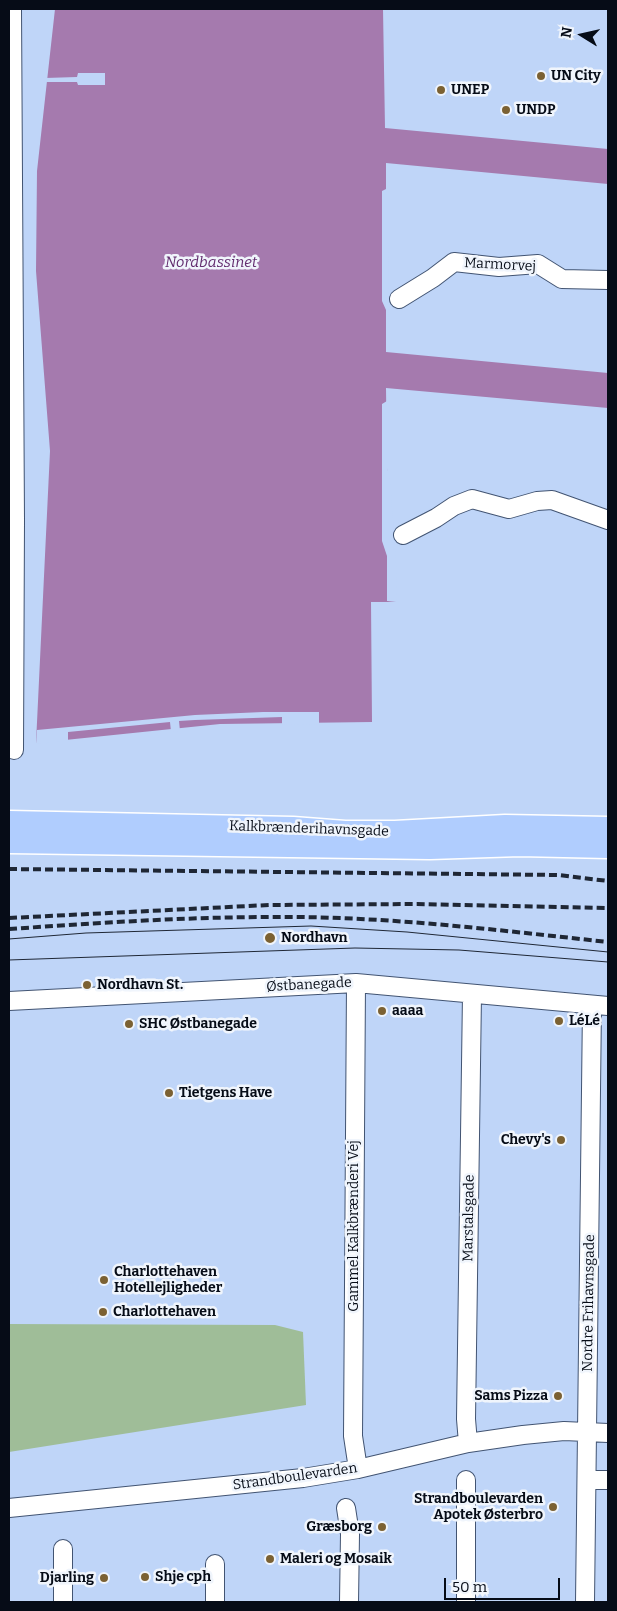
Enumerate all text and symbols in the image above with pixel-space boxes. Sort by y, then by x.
north arrow [557,10,607,60]
text: N [557,26,576,39]
place label: UN City [551,68,601,84]
marker: UN City [535,70,547,82]
place label: UNEP [451,82,489,98]
marker: UNEP [435,84,447,96]
place label: UNDP [516,102,556,118]
marker: UNDP [500,104,512,116]
water label: Nordbassinet [165,254,257,272]
street label: Marmorvej [464,255,536,275]
street label: Kalkbrænderihavnsgade [229,818,389,840]
place label: Nordhavn [281,930,348,946]
marker: Nordhavn [263,931,277,945]
street label: Østbanegade [266,974,352,996]
place label: Nordhavn St. [97,977,183,993]
marker: Nordhavn St. [81,979,93,991]
place label: aaaa [392,1003,423,1019]
marker: aaaa [376,1005,388,1017]
place label: LéLé [569,1013,600,1029]
marker: LéLé [553,1015,565,1027]
place label: SHC Østbanegade [139,1016,257,1032]
marker: SHC Østbanegade [123,1018,135,1030]
place label: Tietgens Have [179,1085,272,1101]
marker: Tietgens Have [163,1087,175,1099]
place label: Chevy's [501,1132,551,1148]
marker: Chevy's [555,1134,567,1146]
street label: Gammel Kalkbrænderi Vej [346,1140,362,1312]
street label: Marstalsgade [460,1174,478,1262]
street label: Nordre Frihavnsgade [579,1234,599,1372]
place label: Charlottehaven Hotellejligheder [114,1264,222,1296]
marker: Charlottehaven Hotellejligheder [98,1274,110,1286]
place label: Charlottehaven [113,1304,216,1320]
marker: Charlottehaven [97,1306,109,1318]
place label: Sams Pizza [474,1388,548,1404]
marker: Sams Pizza [552,1390,564,1402]
street label: Strandboulevarden [232,1460,358,1494]
place label: Strandboulevarden Apotek Østerbro [414,1491,543,1524]
marker: Strandboulevarden Apotek Østerbro [547,1501,559,1513]
place label: Græsborg [306,1519,372,1535]
marker: Græsborg [376,1521,388,1533]
place label: Maleri og Mosaik [280,1551,392,1567]
marker: Maleri og Mosaik [264,1553,276,1565]
scale bar [447,1568,563,1600]
place label: Shje cph [155,1569,211,1585]
place label: Djarling [40,1570,94,1586]
marker: Shje cph [139,1571,151,1583]
marker: Djarling [98,1572,110,1584]
text: 50 m [452,1578,487,1596]

